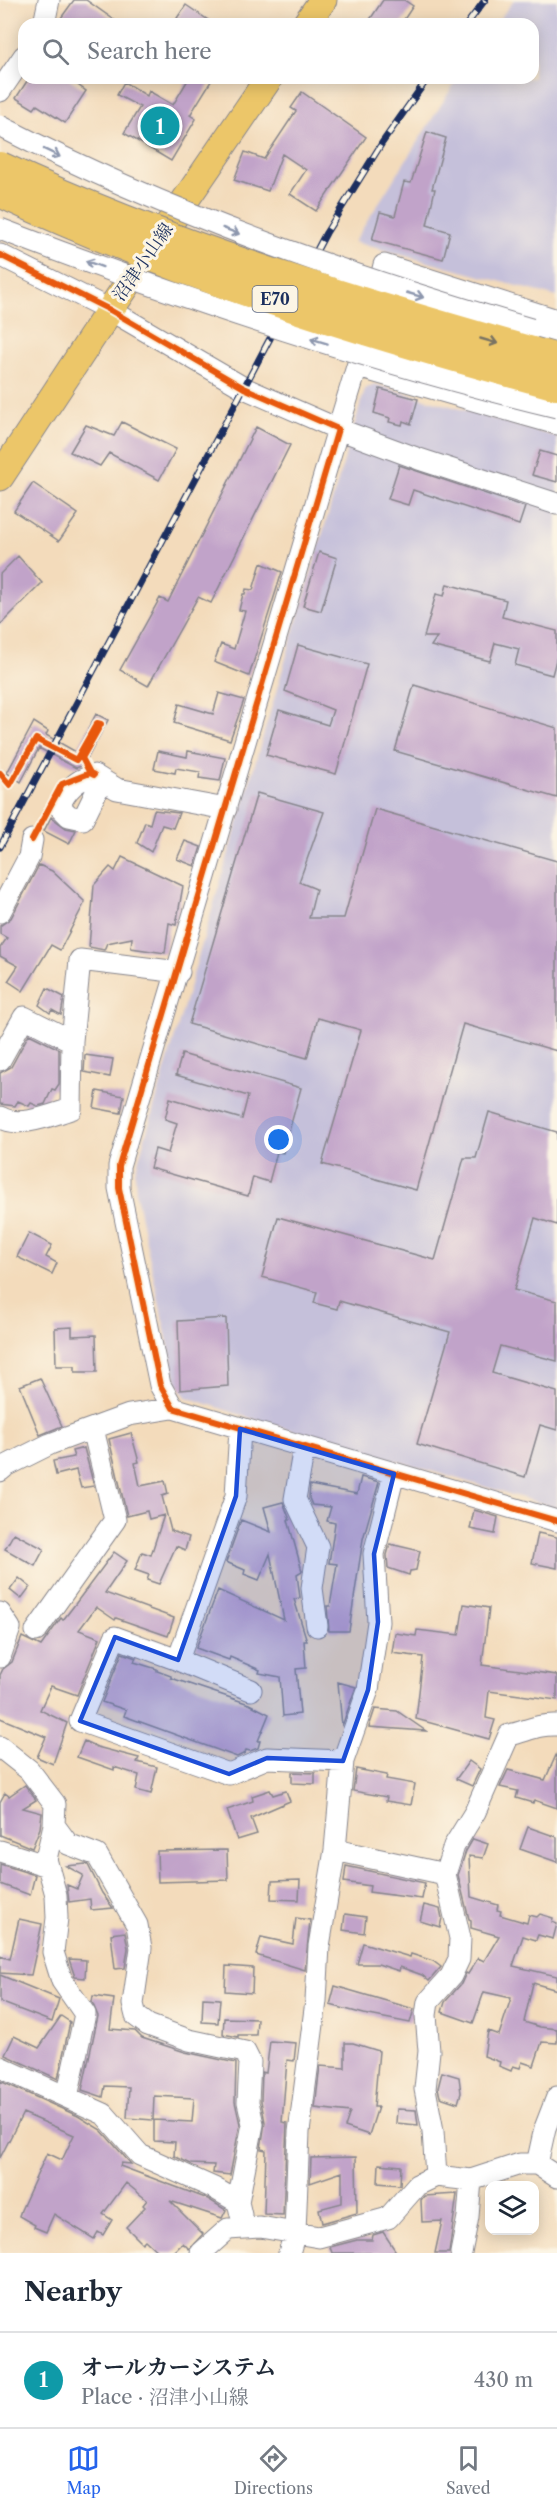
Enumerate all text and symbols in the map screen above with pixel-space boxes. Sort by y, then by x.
search box [18,18,539,84]
icon: search [39,35,72,68]
text: Search here [87,38,212,65]
pin: 1 [140,104,180,148]
one-way arrow [43,148,61,159]
street label: 沼津小山線 [108,219,178,305]
one-way arrow [221,226,240,237]
one-way arrow [86,258,104,269]
road number: E70 [252,286,298,312]
one-way arrow [405,290,424,301]
one-way arrow [310,335,329,346]
one-way arrow [479,336,498,347]
your location [264,1125,293,1154]
map controls [485,2181,539,2235]
button: layers [485,2181,539,2235]
text: Nearby [24,2276,122,2308]
text: オールカーシステム [81,2354,276,2381]
text: 1 [39,2368,48,2392]
text: 430 m [474,2368,533,2392]
text: Place · 沼津小山線 [81,2385,249,2409]
tab: Map [67,2442,101,2498]
tab: Directions [234,2442,313,2498]
tab: Saved [446,2442,490,2498]

